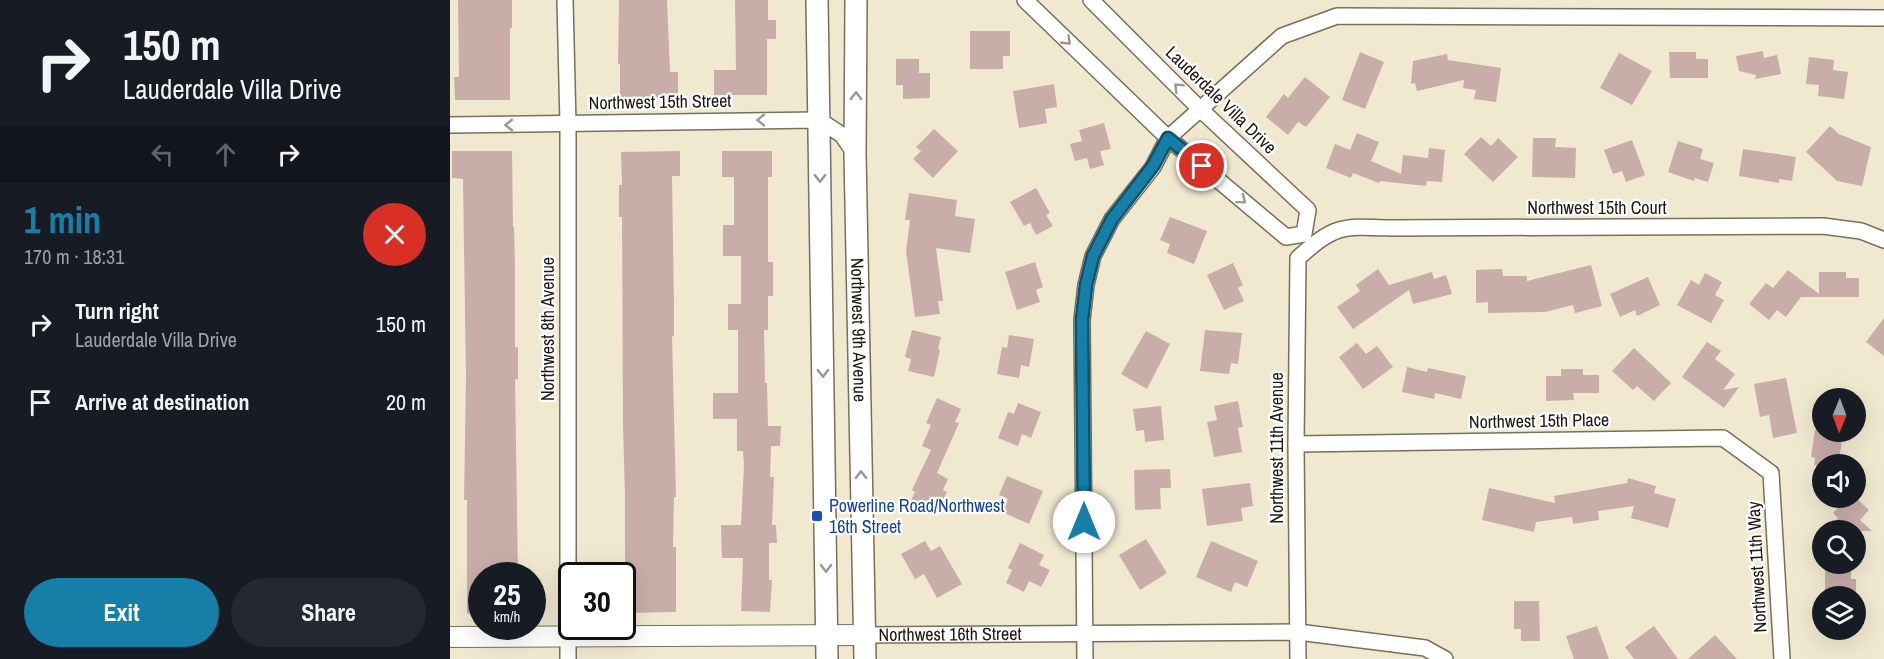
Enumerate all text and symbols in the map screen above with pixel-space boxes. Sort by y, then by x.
text: 150 m [123,17,221,73]
icon: right [24,24,102,102]
one-way arrow [1059,33,1070,44]
street label: Lauderdale Villa Drive [1160,40,1282,159]
text: Lauderdale Villa Drive [123,71,342,107]
one-way arrow [1175,83,1185,94]
street label: Northwest 15th Street [588,88,732,115]
one-way arrow [850,91,862,100]
one-way arrow [756,114,765,126]
one-way arrow [505,118,514,131]
icon: left [146,138,179,171]
icon: ahead [209,138,242,171]
icon: right [272,138,305,171]
pin [1176,140,1227,191]
icon: arrive [1185,149,1218,182]
one-way arrow [814,174,826,183]
one-way arrow [1235,193,1246,204]
street label: Northwest 15th Court [1527,195,1667,220]
text: 1 min [24,196,101,244]
button: close [363,203,426,266]
text: 170 m · 18:31 [24,243,124,270]
street label: Northwest 8th Avenue [535,257,560,401]
street label: Northwest 9th Avenue [845,258,873,402]
text: Turn right [75,296,159,326]
icon: right [24,308,57,341]
text: 150 m [376,309,426,339]
text: Lauderdale Villa Drive [75,326,237,353]
one-way arrow [817,369,829,378]
street label: Northwest 11th Avenue [1264,372,1289,524]
icon: arrive [24,386,57,419]
text: Arrive at destination [75,387,249,417]
text: 20 m [386,387,426,417]
north arrow [1812,388,1866,442]
map controls [1812,388,1866,640]
street label: Northwest 15th Place [1469,407,1609,434]
button: sound [1812,454,1866,508]
one-way arrow [855,470,868,479]
position arrow [1052,490,1116,554]
place label: Powerline Road/Northwest 16th Street [829,493,1005,539]
street label: Northwest 11th Way [1741,500,1772,633]
marker: Powerline Road/Northwest 16th Street [810,509,824,523]
button: search [1812,520,1866,574]
speed limit sign: 30 [558,562,636,640]
one-way arrow [820,564,832,573]
text: 25 [493,574,521,614]
button: Exit [24,578,219,647]
button: Share [231,578,426,647]
button: layers [1812,586,1866,640]
text: km/h [494,606,520,627]
street label: Northwest 16th Street [878,621,1022,647]

